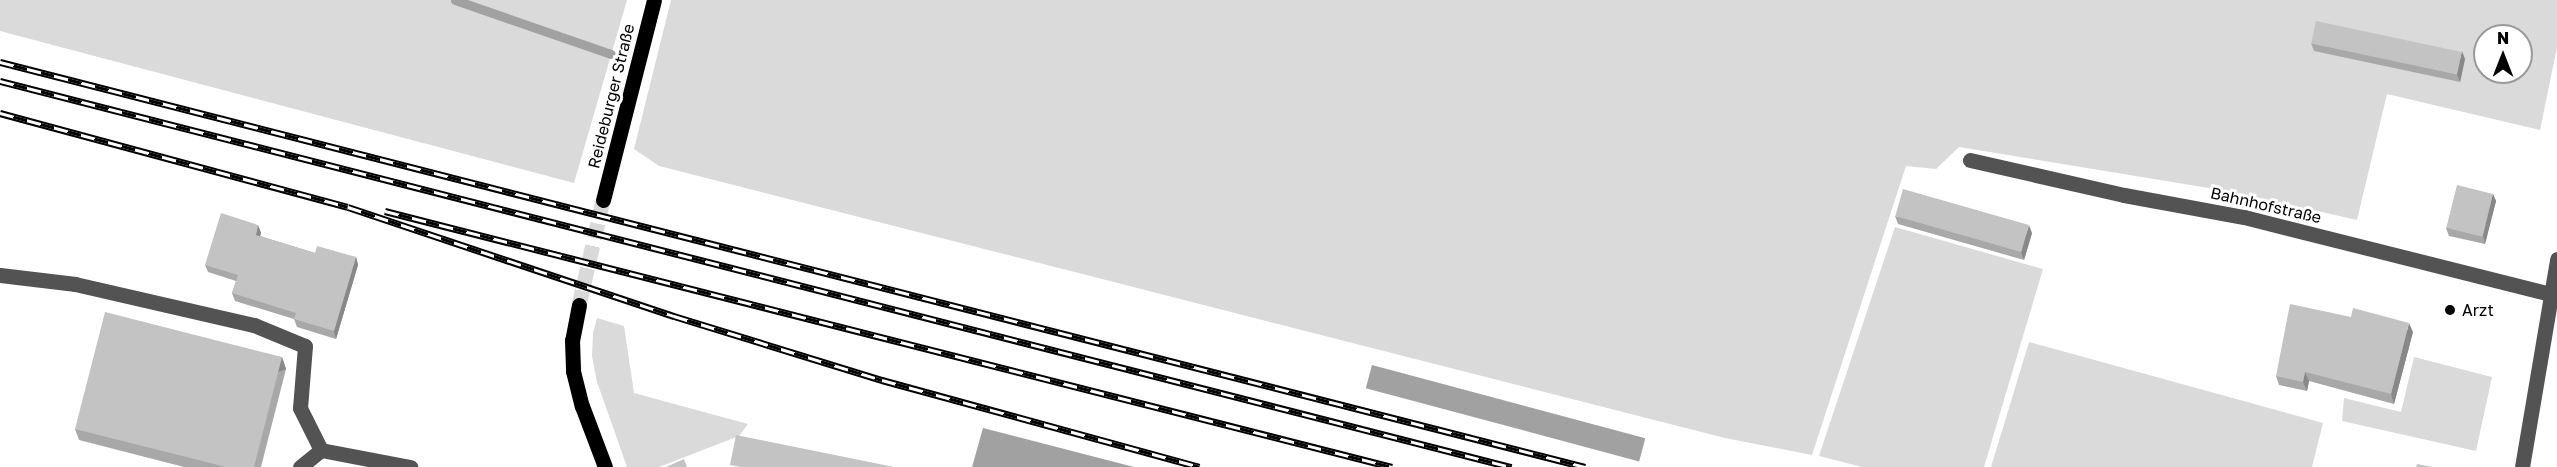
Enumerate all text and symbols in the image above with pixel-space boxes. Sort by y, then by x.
street label: Reideburger Straße [584,22,638,170]
north arrow [2473,24,2533,84]
text: N [2497,28,2509,48]
street label: Bahnhofstraße [2209,183,2323,227]
place label: Arzt [2462,300,2494,320]
marker: Arzt [2443,303,2457,317]

